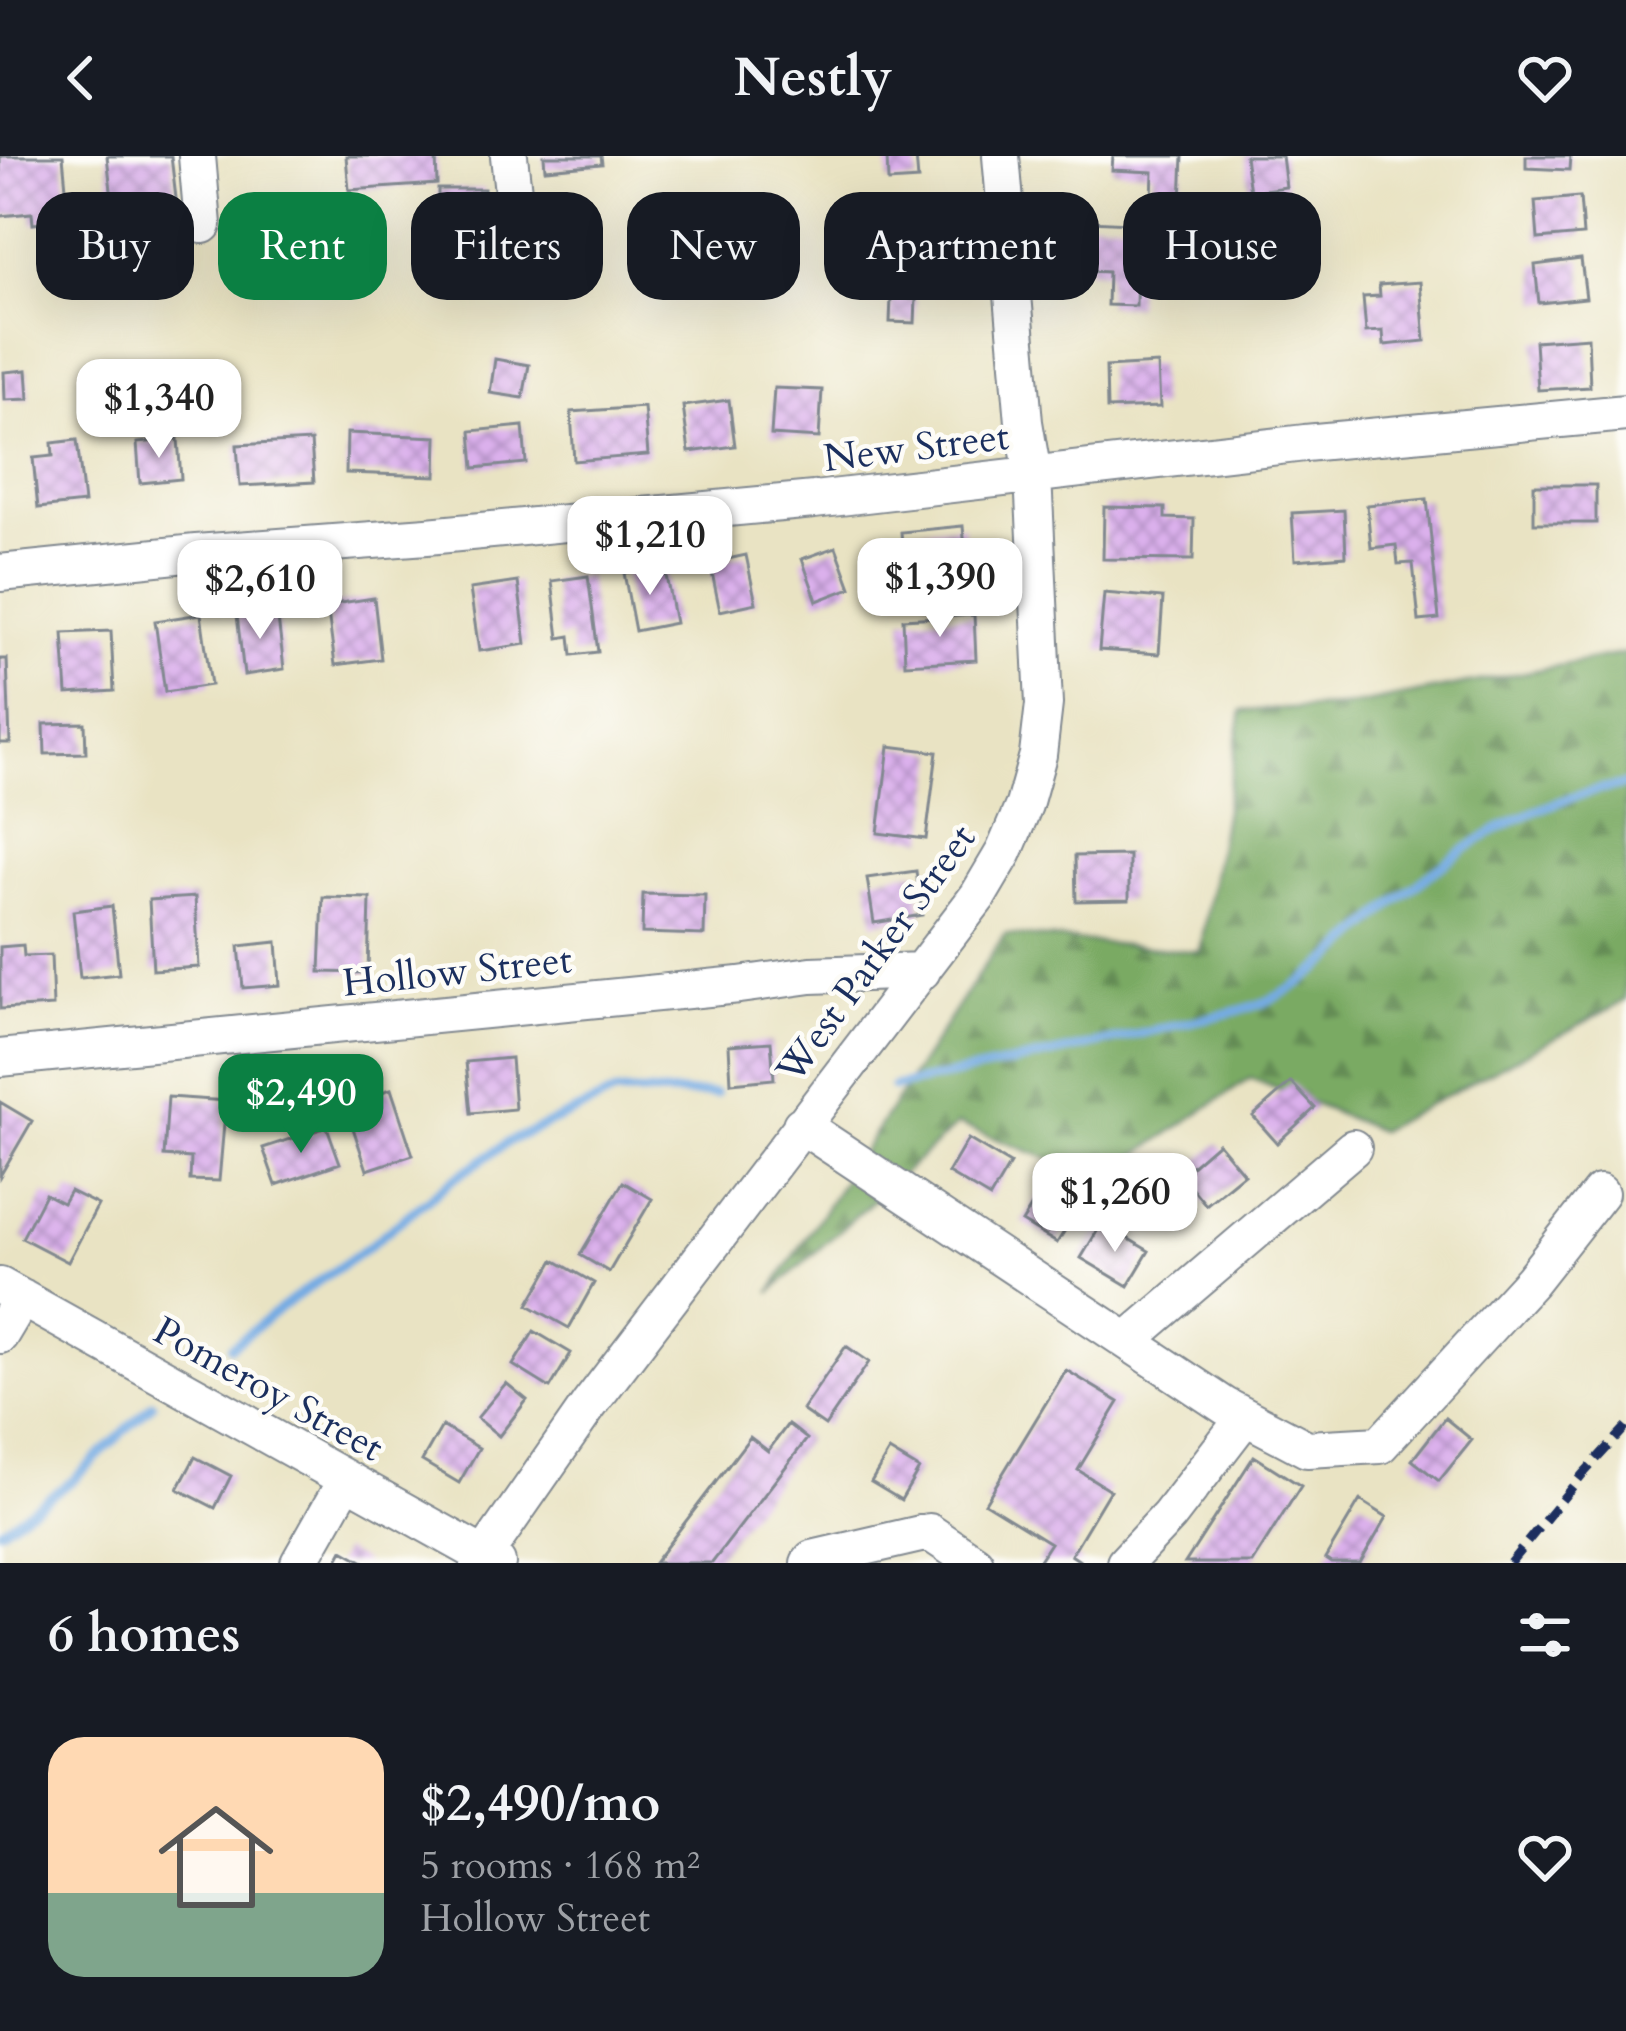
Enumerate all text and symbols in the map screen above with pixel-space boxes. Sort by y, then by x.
text: Nestly [733,42,893,115]
icon: back [48,45,114,111]
icon: heart [1512,45,1578,111]
chip: Buy [36,192,194,300]
chip: Rent [218,192,387,300]
chip: Filters [411,192,603,300]
chip: New [627,192,800,300]
chip: Apartment [824,192,1099,300]
chip: House [1123,192,1321,300]
pin: $1,340 [61,359,257,461]
text: $1,340 [103,371,215,424]
street label: New Street [820,410,1012,485]
pin: $1,210 [552,496,748,598]
text: $1,210 [594,508,706,561]
pin: $1,390 [842,538,1038,640]
pin: $2,610 [162,540,358,642]
text: $1,390 [884,550,996,603]
text: $2,610 [204,552,316,605]
street label: West Parker Street [764,814,988,1095]
street label: Hollow Street [340,933,574,1010]
pin: $2,490 [203,1054,399,1156]
text: $2,490 [245,1066,357,1119]
pin: $1,260 [1017,1153,1213,1255]
text: $1,260 [1059,1165,1171,1218]
street label: Pomeroy Street [144,1304,393,1474]
text: 6 homes [48,1600,240,1670]
icon: filters [1512,1602,1578,1668]
text: $2,490/mo [420,1769,660,1839]
icon: home [144,1785,288,1929]
icon: heart [1512,1824,1578,1890]
text: 5 rooms · 168 m² [420,1839,700,1892]
text: Hollow Street [420,1892,650,1945]

